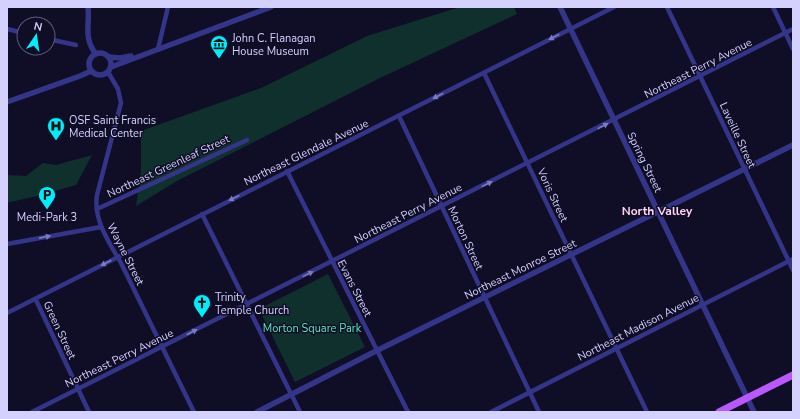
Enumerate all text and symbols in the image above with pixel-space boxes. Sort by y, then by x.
north arrow [16,16,56,56]
text: N [32,19,44,35]
place label: John C. Flanagan House Museum [231,31,316,59]
museum icon: John C. Flanagan House Museum [209,34,229,59]
one-way arrow [548,34,559,40]
street label: Northeast Perry Avenue [642,35,755,102]
one-way arrow [432,93,444,99]
street label: Laveille Street [716,100,759,171]
place label: OSF Saint Francis Medical Center [69,113,156,141]
hospital icon: OSF Saint Francis Medical Center [46,116,66,141]
street label: Northeast Glendale Avenue [241,116,371,189]
one-way arrow [597,122,609,129]
street label: Spring Street [624,130,666,195]
street label: Northeast Greenleaf Street [105,131,232,201]
street label: Voris Street [533,165,572,225]
street label: Northeast Perry Avenue [352,180,465,247]
one-way arrow [481,181,492,187]
parking icon: Medi-Park 3 [37,185,57,210]
one-way arrow [228,195,240,201]
district label: North Valley [622,203,693,219]
street label: Morton Street [444,204,487,273]
place label: Medi-Park 3 [17,210,77,225]
street label: Wayne Street [103,221,148,288]
one-way arrow [39,234,51,240]
street label: Northeast Monroe Street [462,236,579,303]
street label: Evans Street [334,257,375,319]
one-way arrow [100,260,111,267]
one-way arrow [302,271,314,277]
place label: Trinity Temple Church [215,290,289,318]
street label: Northeast Madison Avenue [575,290,702,365]
church icon: Trinity Temple Church [192,293,212,318]
street label: Green Street [40,299,80,362]
park label: Morton Square Park [263,321,362,336]
street label: Northeast Perry Avenue [63,326,176,391]
one-way arrow [186,329,198,335]

